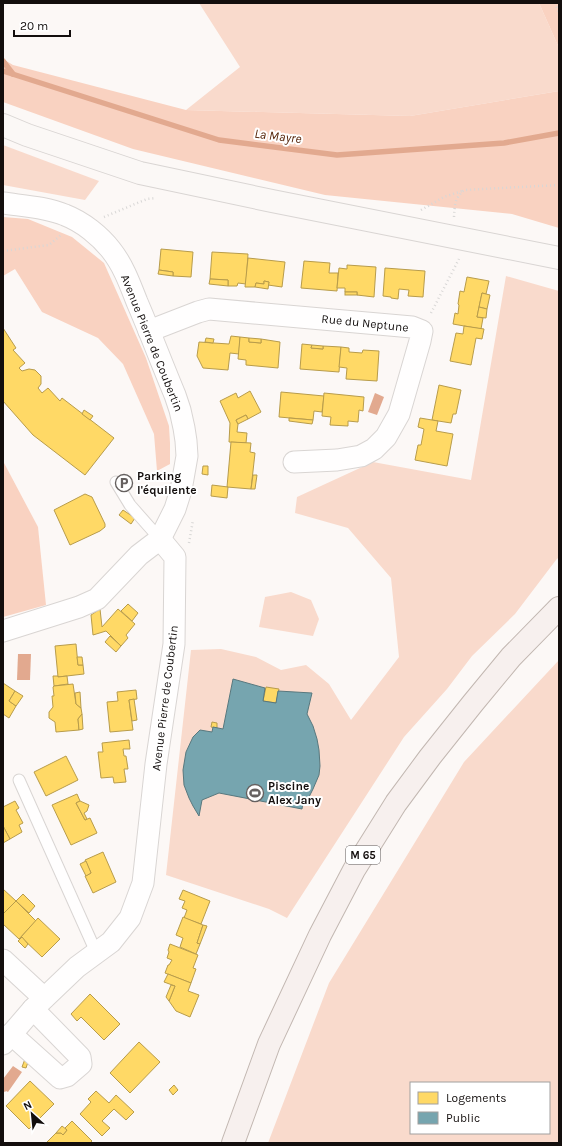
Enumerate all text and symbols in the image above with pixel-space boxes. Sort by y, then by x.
scale bar [14,12,70,38]
text: 20 m [20,19,48,33]
water label: La Mayre [254,126,302,146]
street label: Avenue Pierre de Coubertin [118,272,186,414]
street label: Rue du Neptune [321,311,409,335]
place label: Parking l'équilente [137,469,197,497]
parking icon: Parking l'équilente [114,473,134,493]
street label: Avenue Pierre de Coubertin [149,624,181,772]
place label: Piscine Alex Jany [268,779,321,807]
sports icon: Piscine Alex Jany [245,783,265,803]
road number: M 65 [346,846,380,864]
legend [410,1082,550,1134]
text: Logements [446,1091,507,1105]
north arrow [12,1094,52,1134]
text: N [21,1098,34,1113]
text: Public [446,1111,480,1125]

